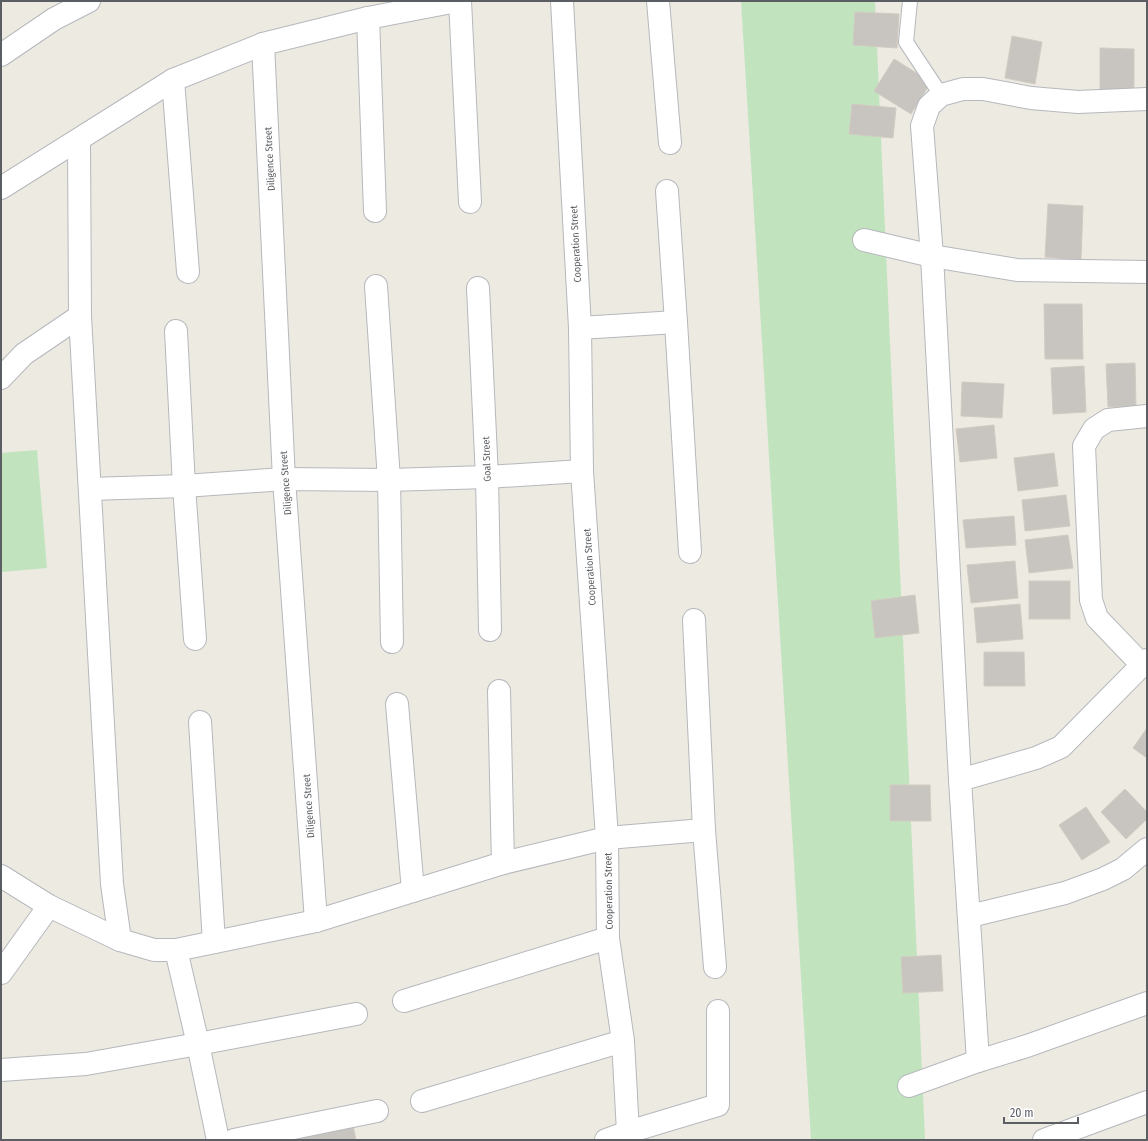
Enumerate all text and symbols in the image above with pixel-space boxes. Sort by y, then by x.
street label: Diligence Street [262,126,278,191]
street label: Cooperation Street [568,204,584,283]
street label: Goal Street [480,435,494,482]
street label: Diligence Street [278,450,294,515]
street label: Cooperation Street [581,527,599,606]
street label: Diligence Street [301,773,317,838]
street label: Cooperation Street [602,852,616,930]
scale bar [1004,1099,1078,1125]
text: 20 m [1010,1106,1034,1120]

